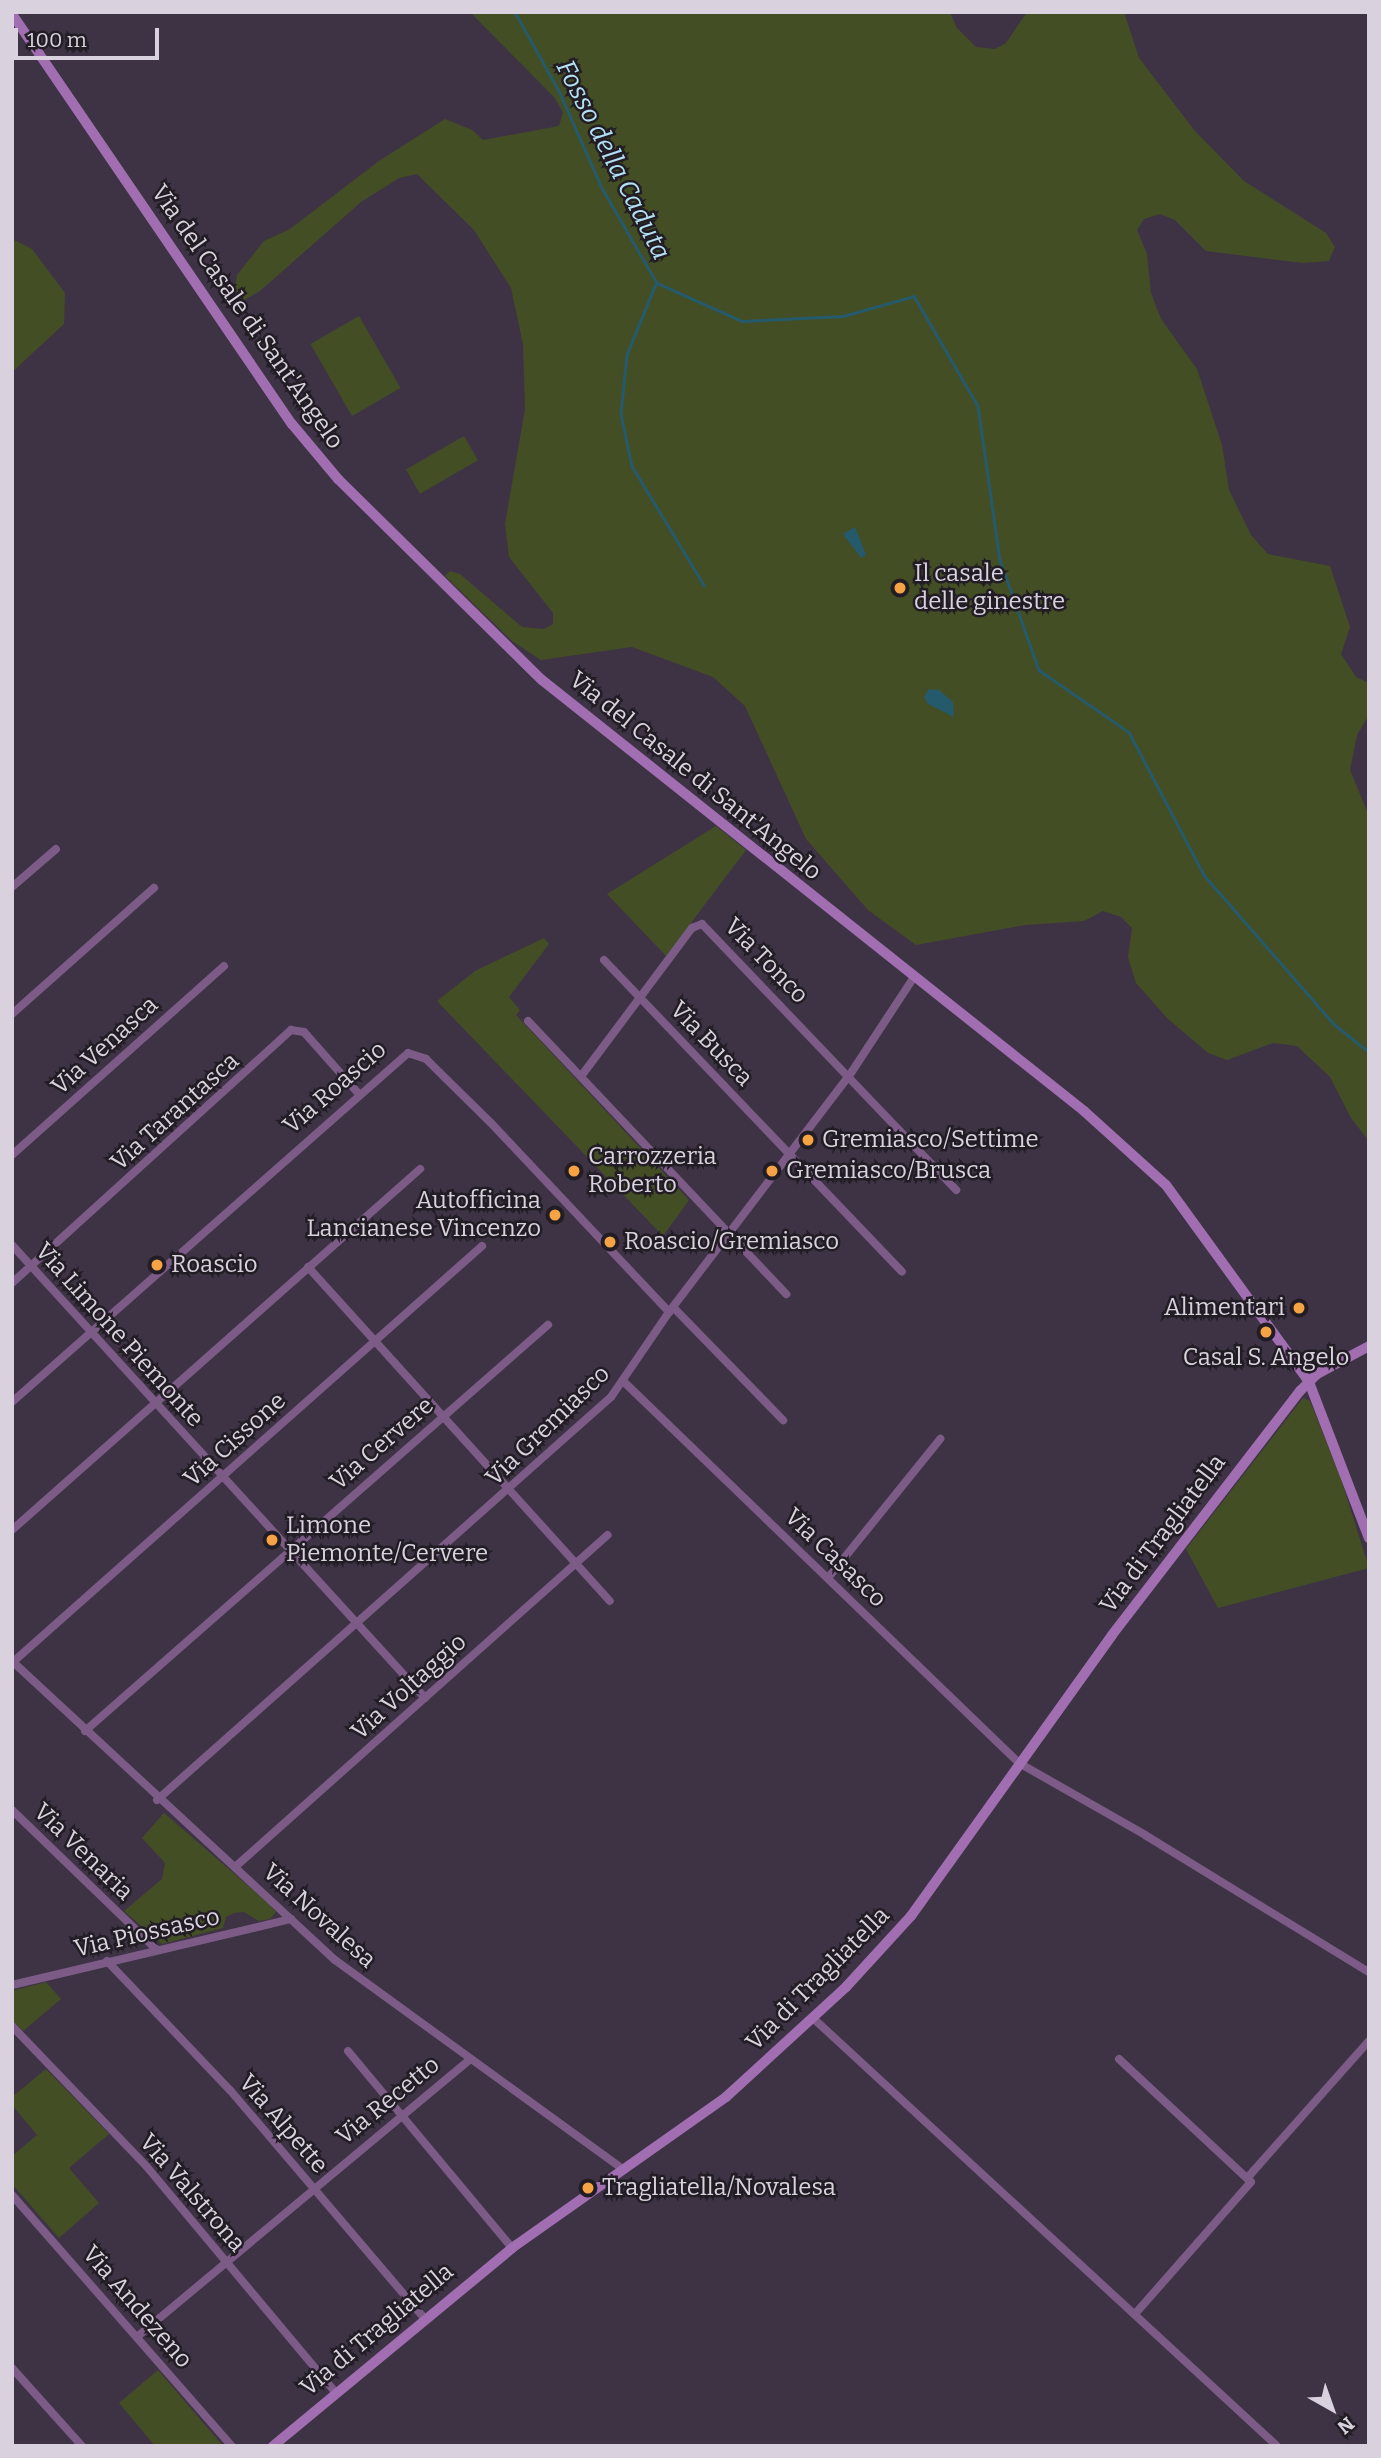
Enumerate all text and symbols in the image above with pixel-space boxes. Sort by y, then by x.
scale bar [18,14,163,58]
text: 100 m [27,27,87,53]
water label: Fosso della Caduta [549,55,677,265]
street label: Via del Casale di Sant'Angelo [145,179,349,455]
place label: Il casale delle ginestre [914,560,1065,616]
marker: Il casale delle ginestre [892,580,908,596]
street label: Via del Casale di Sant'Angelo [563,665,827,887]
street label: Via Tonco [718,912,814,1010]
street label: Via Venasca [46,991,164,1101]
street label: Via Busca [664,996,758,1092]
street label: Via Roascio [278,1035,392,1141]
street label: Via Tarantasca [105,1047,245,1177]
place label: Gremiasco/Settime [822,1126,1039,1154]
marker: Gremiasco/Settime [800,1132,816,1148]
place label: Carrozzeria Roberto [588,1143,717,1199]
place label: Gremiasco/Brusca [786,1157,991,1185]
marker: Carrozzeria Roberto [566,1163,582,1179]
marker: Gremiasco/Brusca [764,1163,780,1179]
place label: Autofficina Lancianese Vincenzo [307,1187,541,1243]
marker: Autofficina Lancianese Vincenzo [547,1207,563,1223]
place label: Roascio/Gremiasco [624,1228,839,1256]
marker: Roascio/Gremiasco [602,1234,618,1250]
street label: Via Limone Piemonte [29,1237,209,1433]
place label: Roascio [171,1251,258,1279]
marker: Roascio [149,1257,165,1273]
place label: Alimentari [1164,1294,1285,1322]
marker: Alimentari [1291,1300,1307,1316]
marker: Casal S. Angelo [1258,1324,1274,1340]
place label: Casal S. Angelo [1183,1344,1349,1372]
street label: Via Gremiasco [480,1360,616,1492]
street label: Via Cissone [178,1387,292,1493]
street label: Via Cervere [324,1391,440,1497]
street label: Via di Tragliatella [1094,1449,1232,1619]
street label: Via Casasco [778,1502,892,1614]
place label: Limone Piemonte/Cervere [286,1512,488,1568]
marker: Limone Piemonte/Cervere [264,1532,280,1548]
street label: Via Voltaggio [345,1628,473,1746]
street label: Via Venaria [27,1798,139,1906]
street label: Via Novalesa [257,1858,381,1974]
street label: Via di Tragliatella [740,1901,896,2057]
street label: Via Piossasco [71,1902,223,1964]
street label: Via Recetto [331,2051,445,2151]
street label: Via Alpette [232,2069,334,2179]
street label: Via Valstrona [133,2128,251,2258]
place label: Tragliatella/Novalesa [602,2174,836,2202]
marker: Tragliatella/Novalesa [580,2180,596,2196]
street label: Via Andezeno [76,2240,198,2374]
street label: Via di Tragliatella [295,2258,459,2402]
north arrow [1297,2374,1367,2444]
text: N [1333,2412,1359,2439]

